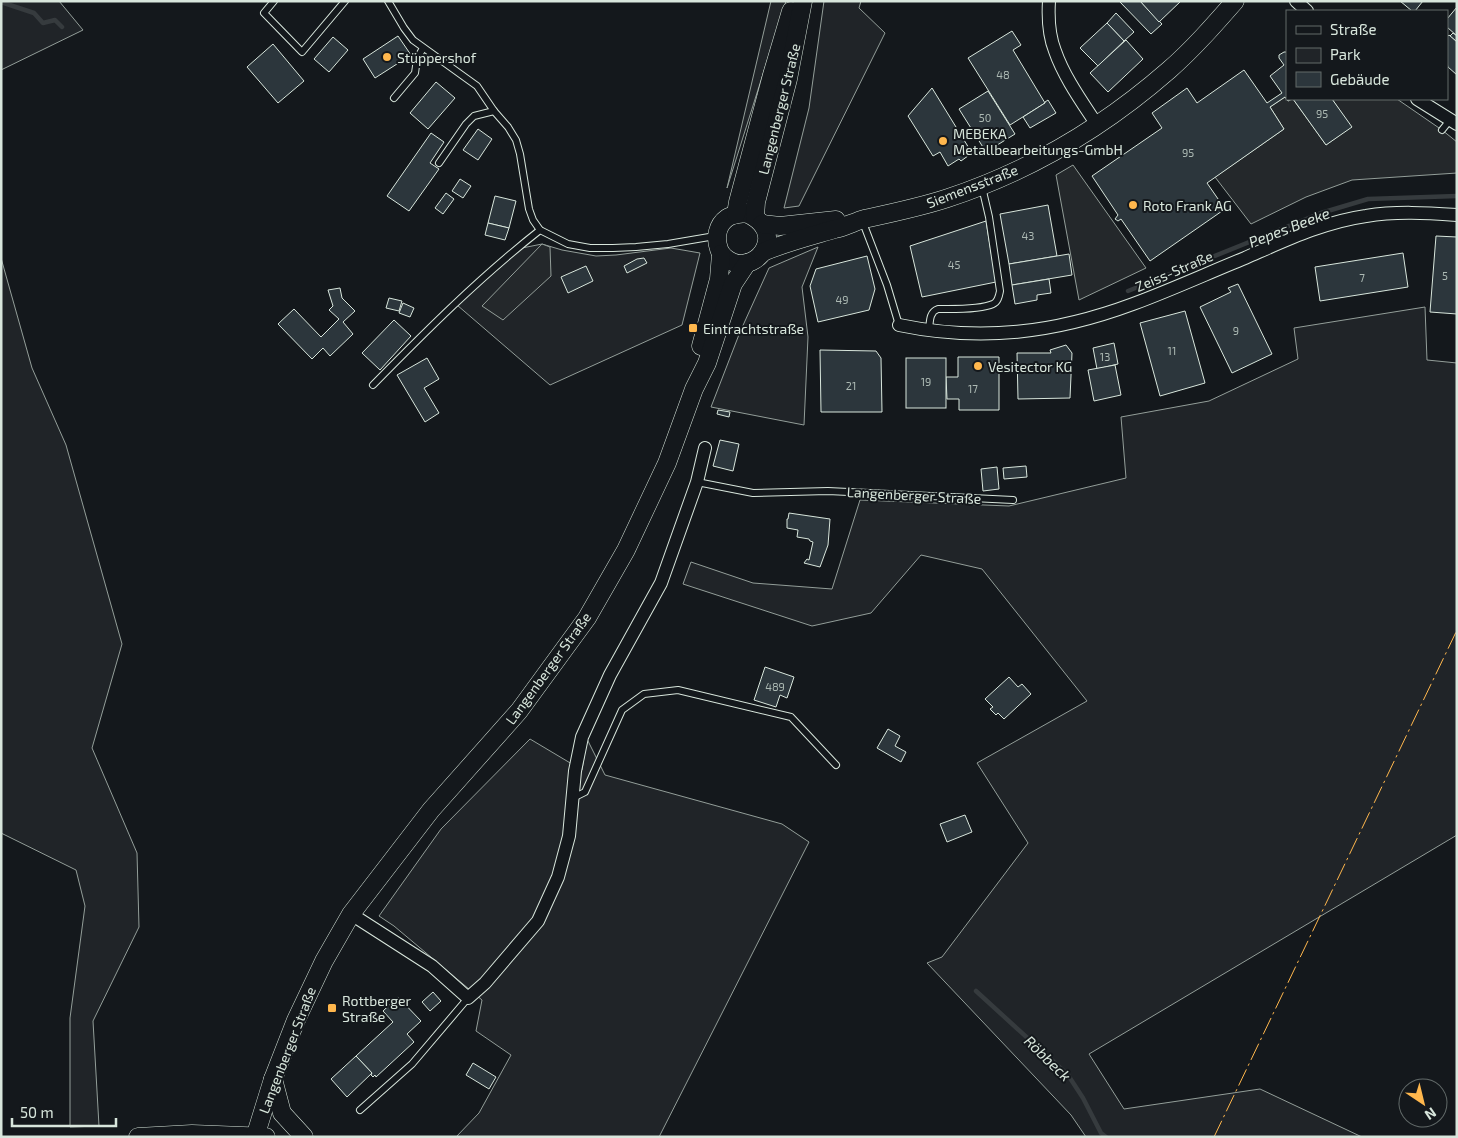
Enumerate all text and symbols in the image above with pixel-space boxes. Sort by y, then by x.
legend [1286,10,1448,100]
text: Straße [1330,20,1376,38]
street label: Langenberger Straße [754,42,804,176]
text: Park [1330,45,1361,63]
place label: Stüppershof [397,49,477,66]
marker: Stüppershof [381,51,393,63]
house number: 48 [996,68,1010,81]
text: Gebäude [1330,70,1389,88]
house number: 95 [1316,107,1328,120]
house number: 50 [979,111,991,124]
place label: MEBEKA Metallbearbeitungs-GmbH [953,125,1123,158]
marker: MEBEKA Metallbearbeitungs-GmbH [937,135,949,147]
house number: 95 [1182,146,1194,159]
street label: Siemensstraße [924,161,1020,211]
place label: Roto Frank AG [1143,197,1232,214]
marker: Roto Frank AG [1127,199,1139,211]
water label: Pepes Beeke [1246,203,1332,251]
house number: 43 [1022,229,1034,242]
street label: Zeiss-Straße [1133,247,1215,295]
house number: 45 [948,258,960,271]
house number: 5 [1442,269,1448,282]
house number: 7 [1359,271,1365,284]
house number: 49 [835,293,849,306]
place label: Eintrachtstraße [703,320,804,337]
marker: Eintrachtstraße [687,322,699,334]
house number: 9 [1233,324,1239,337]
house number: 11 [1168,344,1176,357]
house number: 13 [1100,350,1110,363]
place label: Vesitector KG [988,358,1072,375]
marker: Vesitector KG [972,360,984,372]
house number: 19 [921,375,931,388]
house number: 21 [846,379,856,392]
house number: 17 [968,382,978,395]
street label: Langenberger Straße [846,483,982,507]
street label: Langenberger Straße [502,609,594,727]
house number: 489 [765,680,785,693]
street label: Langenberger Straße [255,984,319,1116]
place label: Rottberger Straße [342,992,412,1025]
marker: Rottberger Straße [326,1002,338,1014]
water label: Röbbeck [1021,1031,1075,1085]
north arrow [1398,1078,1448,1128]
scale bar [12,1096,116,1128]
text: 50 m [20,1103,54,1121]
text: N [1422,1104,1440,1124]

